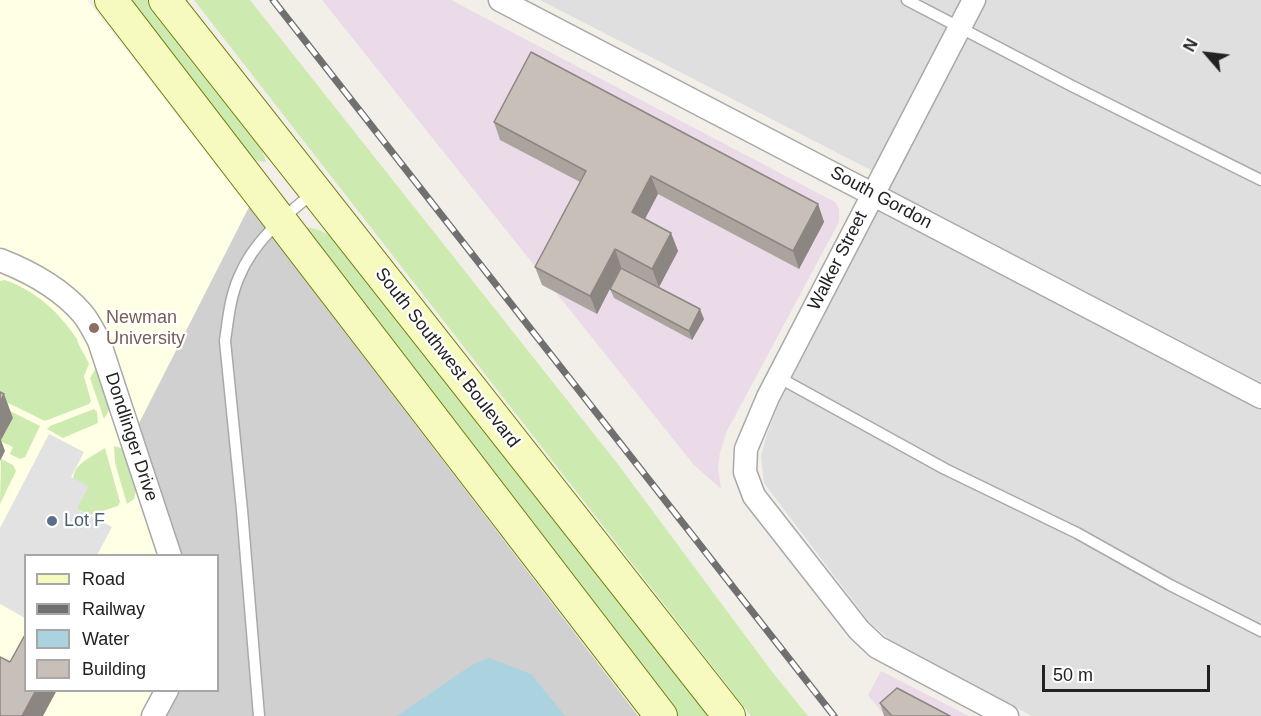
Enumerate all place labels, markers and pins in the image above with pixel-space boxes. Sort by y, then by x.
place label: Newman University [106,307,185,350]
marker: Newman University [87,321,101,335]
place label: Lot F [64,510,105,532]
marker: Lot F [45,514,59,528]

